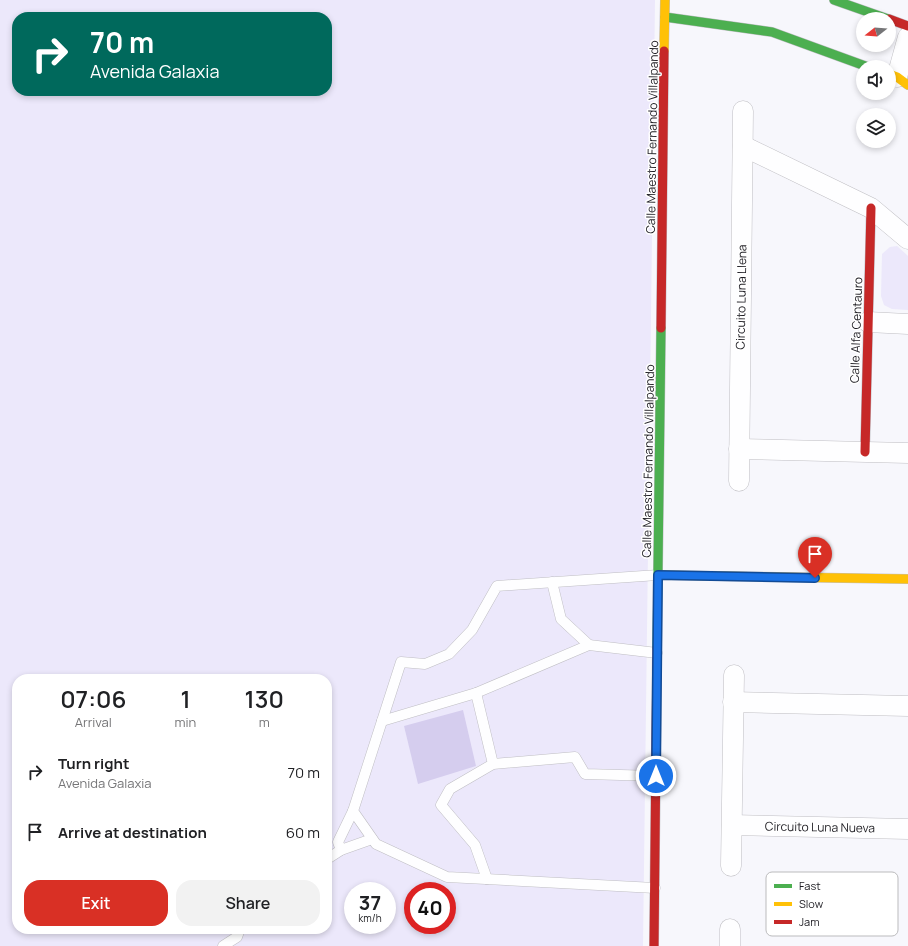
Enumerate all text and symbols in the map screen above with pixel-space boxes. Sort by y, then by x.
north arrow [856,12,896,52]
map controls [856,12,896,148]
text: 70 m [90,23,154,61]
icon: right [24,28,76,80]
street label: Calle Maestro Fernando Villalpando [642,40,662,234]
text: Avenida Galaxia [90,59,219,83]
button: sound [856,60,896,100]
button: layers [856,108,896,148]
street label: Circuito Luna Llena [732,244,750,350]
street label: Calle Alfa Centauro [846,277,866,383]
street label: Calle Maestro Fernando Villalpando [638,364,658,558]
pin [798,537,832,578]
icon: arrive [804,543,826,565]
text: 07:06 [60,682,126,715]
text: 1 [180,682,191,715]
text: 130 [245,682,284,715]
text: Arrival [75,713,112,731]
text: min [175,713,196,731]
text: m [259,713,270,731]
text: Turn right [58,753,129,774]
position arrow [635,755,677,797]
icon: right [24,761,46,783]
text: 70 m [288,762,320,783]
text: Avenida Galaxia [58,774,152,792]
street label: Circuito Luna Nueva [765,818,875,836]
icon: arrive [24,821,46,843]
text: Arrive at destination [58,822,207,843]
text: 60 m [286,822,320,843]
legend [766,872,898,936]
text: Fast [799,878,821,893]
button: Exit [24,880,168,926]
button: Share [176,880,320,926]
speed limit sign: 40 [404,882,456,934]
text: 37 [359,889,381,916]
text: Slow [799,896,824,911]
text: km/h [358,911,382,925]
text: Jam [799,914,820,929]

